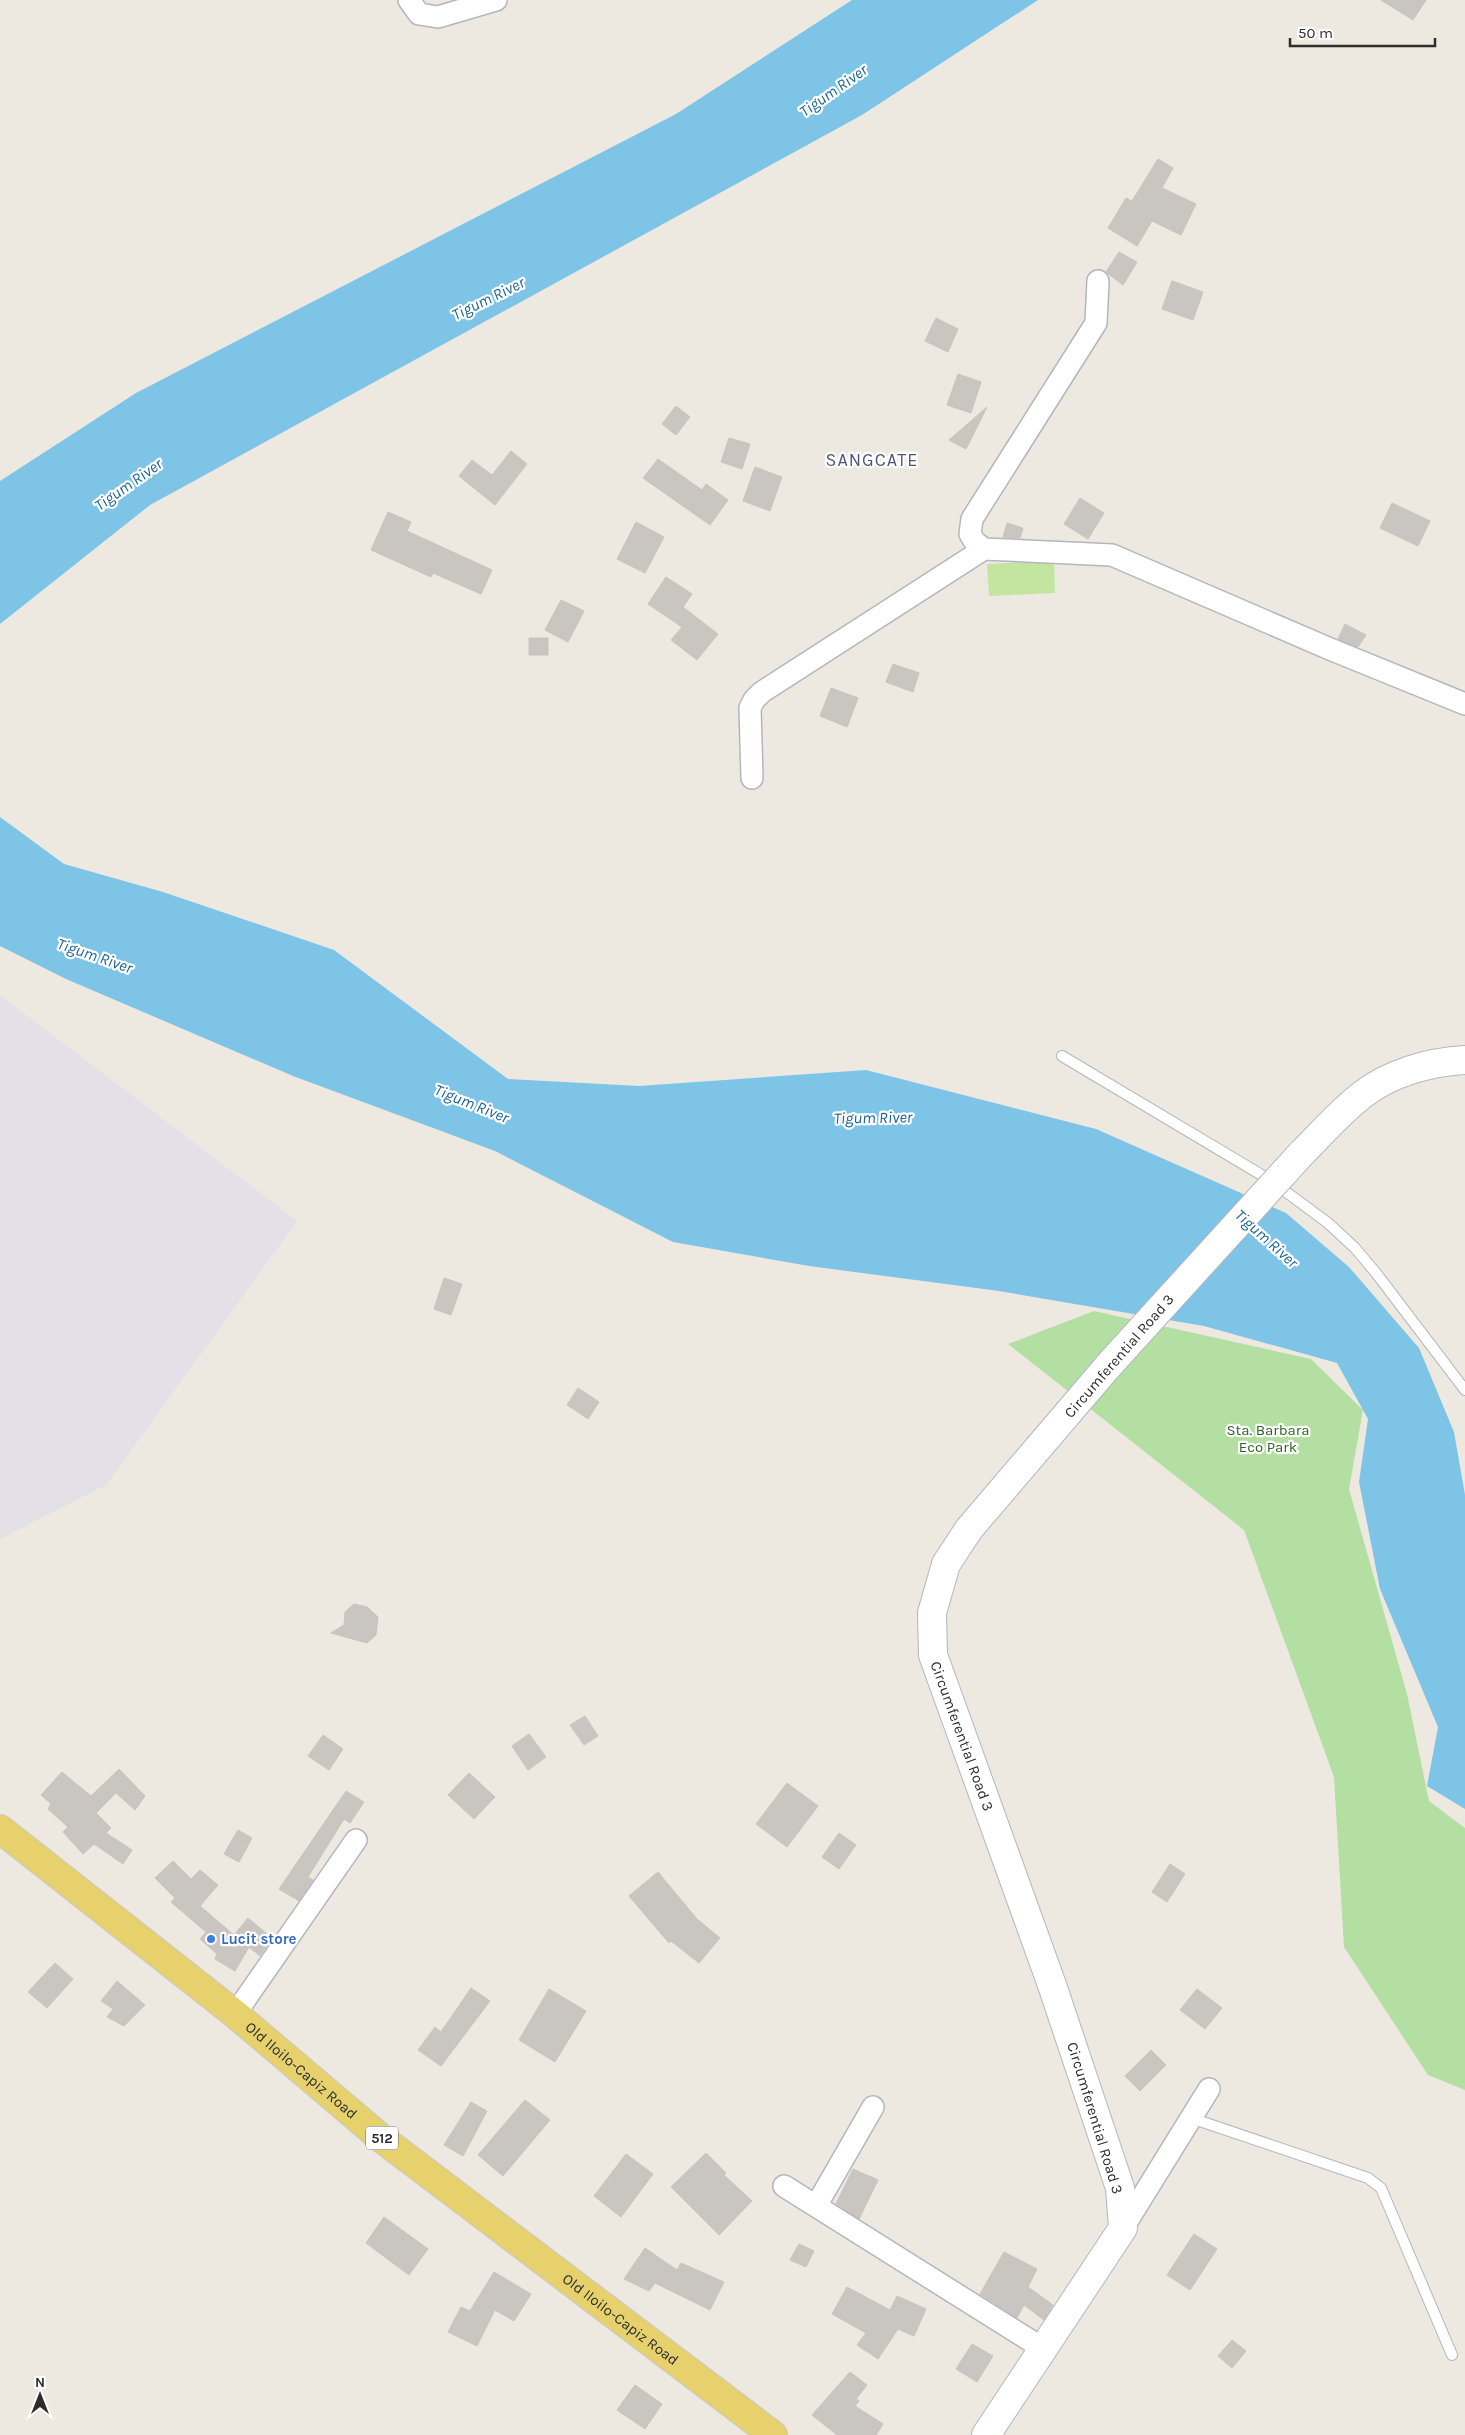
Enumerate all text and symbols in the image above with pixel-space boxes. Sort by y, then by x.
scale bar [1290,15,1435,47]
text: 50 m [1298,24,1333,42]
water label: Tigum River [796,60,871,121]
water label: Tigum River [449,272,528,324]
district label: SANGCATE [826,449,918,471]
water label: Tigum River [91,454,166,515]
water label: Tigum River [55,934,136,977]
water label: Tigum River [432,1080,512,1127]
water label: Tigum River [834,1107,913,1128]
water label: Tigum River [1231,1205,1303,1272]
street label: Circumferential Road 3 [1060,1290,1178,1422]
park label: Sta. Barbara Eco Park [1226,1421,1310,1456]
street label: Circumferential Road 3 [927,1659,997,1813]
place label: Lucit store [221,1930,297,1948]
marker: Lucit store [205,1933,217,1945]
street label: Old Iloilo-Capiz Road [242,2018,361,2123]
street label: Circumferential Road 3 [1063,2040,1127,2196]
road number: 512 [366,2126,398,2150]
street label: Old Iloilo-Capiz Road [559,2270,682,2369]
north arrow [15,2370,65,2420]
text: N [35,2374,45,2391]

